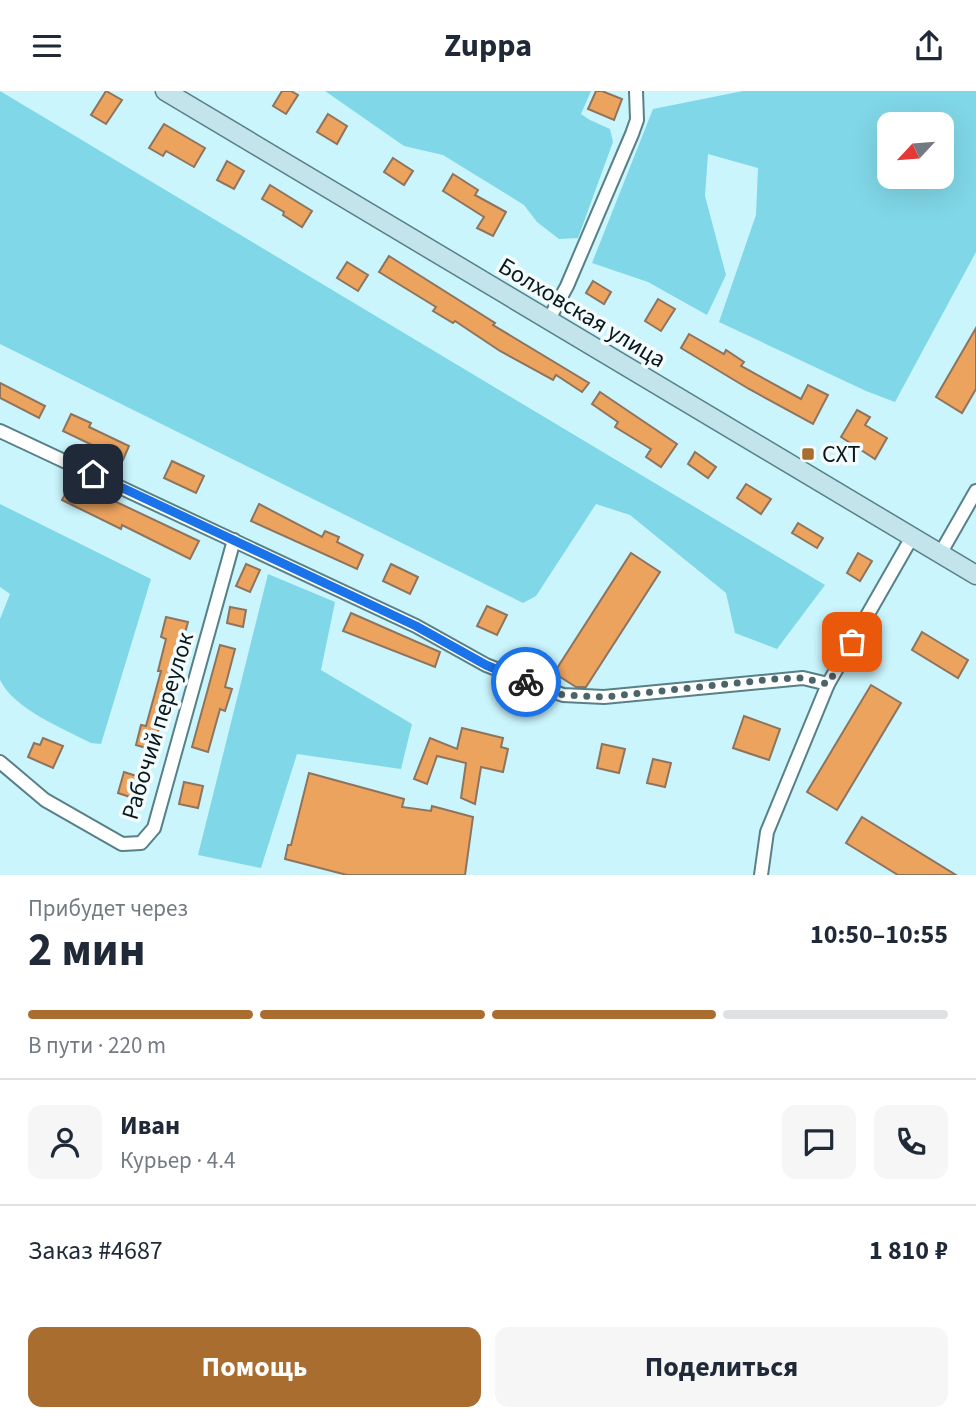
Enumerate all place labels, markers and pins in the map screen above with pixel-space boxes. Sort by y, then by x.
place label: СХТ [822,437,860,472]
pin [63,444,123,504]
marker: СХТ [800,446,816,462]
pin [822,612,882,672]

